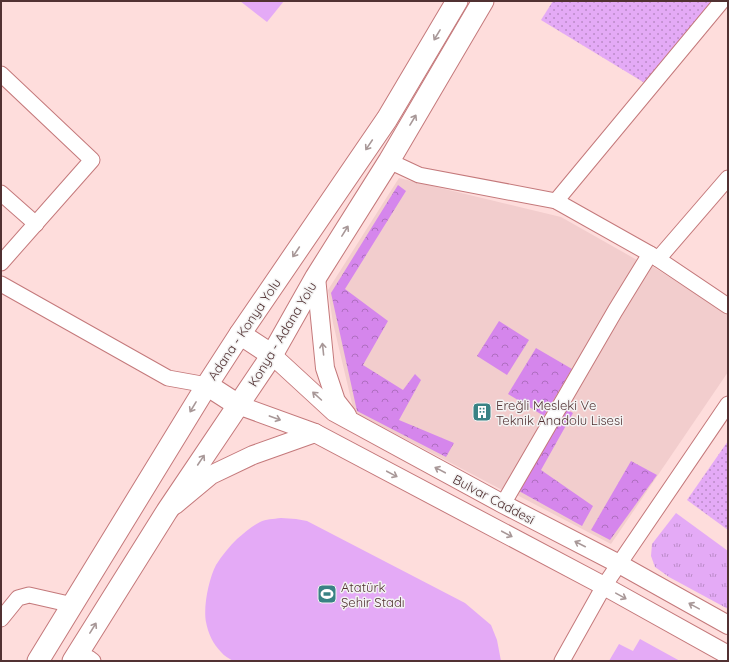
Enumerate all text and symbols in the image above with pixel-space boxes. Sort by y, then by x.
one-way arrow [433,28,441,40]
one-way arrow [409,115,417,126]
one-way arrow [365,139,373,150]
one-way arrow [341,226,349,237]
one-way arrow [292,247,300,258]
street label: Adana - Konya Yolu [204,275,284,383]
street label: Konya - Adana Yolu [244,279,320,389]
one-way arrow [319,343,327,356]
one-way arrow [312,392,322,401]
place label: Ereğli Mesleki Ve Teknik Anadolu Lisesi [496,397,623,428]
building icon: Ereğli Mesleki Ve Teknik Anadolu Lisesi [471,401,493,423]
one-way arrow [189,402,197,413]
one-way arrow [268,415,280,423]
one-way arrow [197,454,205,465]
one-way arrow [434,465,446,473]
one-way arrow [386,470,398,478]
street label: Bulvar Caddesi [450,471,538,527]
one-way arrow [501,531,513,539]
one-way arrow [574,540,586,547]
place label: Atatürk Şehir Stadı [341,579,405,610]
sports icon: Atatürk Şehir Stadı [316,583,338,605]
one-way arrow [615,592,627,600]
one-way arrow [688,602,700,610]
one-way arrow [90,622,98,634]

